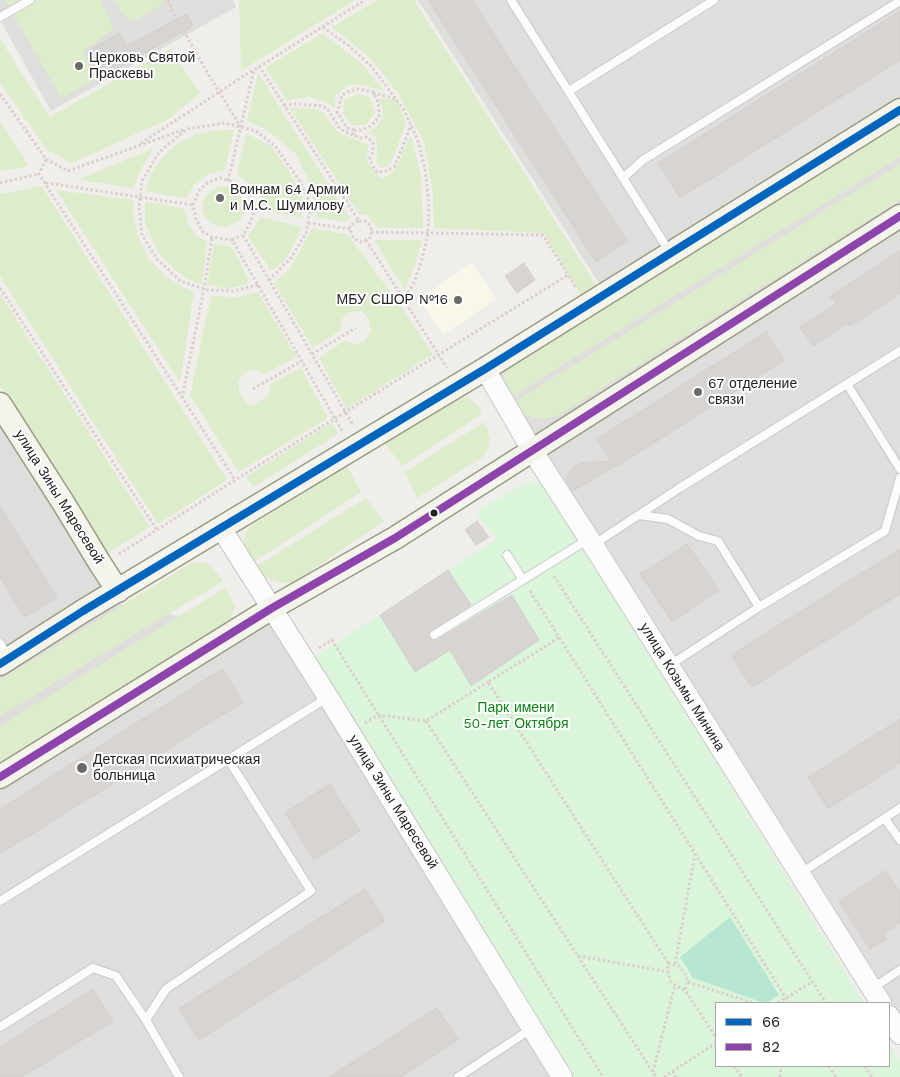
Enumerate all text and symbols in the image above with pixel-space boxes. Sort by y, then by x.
place label: Церковь Святой Праскевы [89,50,195,82]
marker: Церковь Святой Праскевы [73,60,85,72]
place label: Воинам 64 Армии и М.С. Шумилову [230,182,349,214]
marker: Воинам 64 Армии и М.С. Шумилову [214,192,226,204]
place label: МБУ СШОР №16 [337,292,448,308]
marker: МБУ СШОР №16 [452,294,464,306]
place label: 67 отделение связи [708,376,797,408]
marker: 67 отделение связи [692,386,704,398]
street label: улица Зины Маресевой [11,427,107,567]
unlabelled marker [429,508,439,518]
street label: улица Козьмы Минина [636,620,728,754]
park label: Парк имени 50-лет Октября [463,700,569,732]
street label: улица Зины Маресевой [345,732,441,872]
place label: Детская психиатрическая больница [93,752,260,784]
marker: Детская психиатрическая больница [75,761,89,775]
legend [715,1002,890,1067]
text: 66 [762,1013,780,1031]
text: 82 [762,1038,780,1056]

